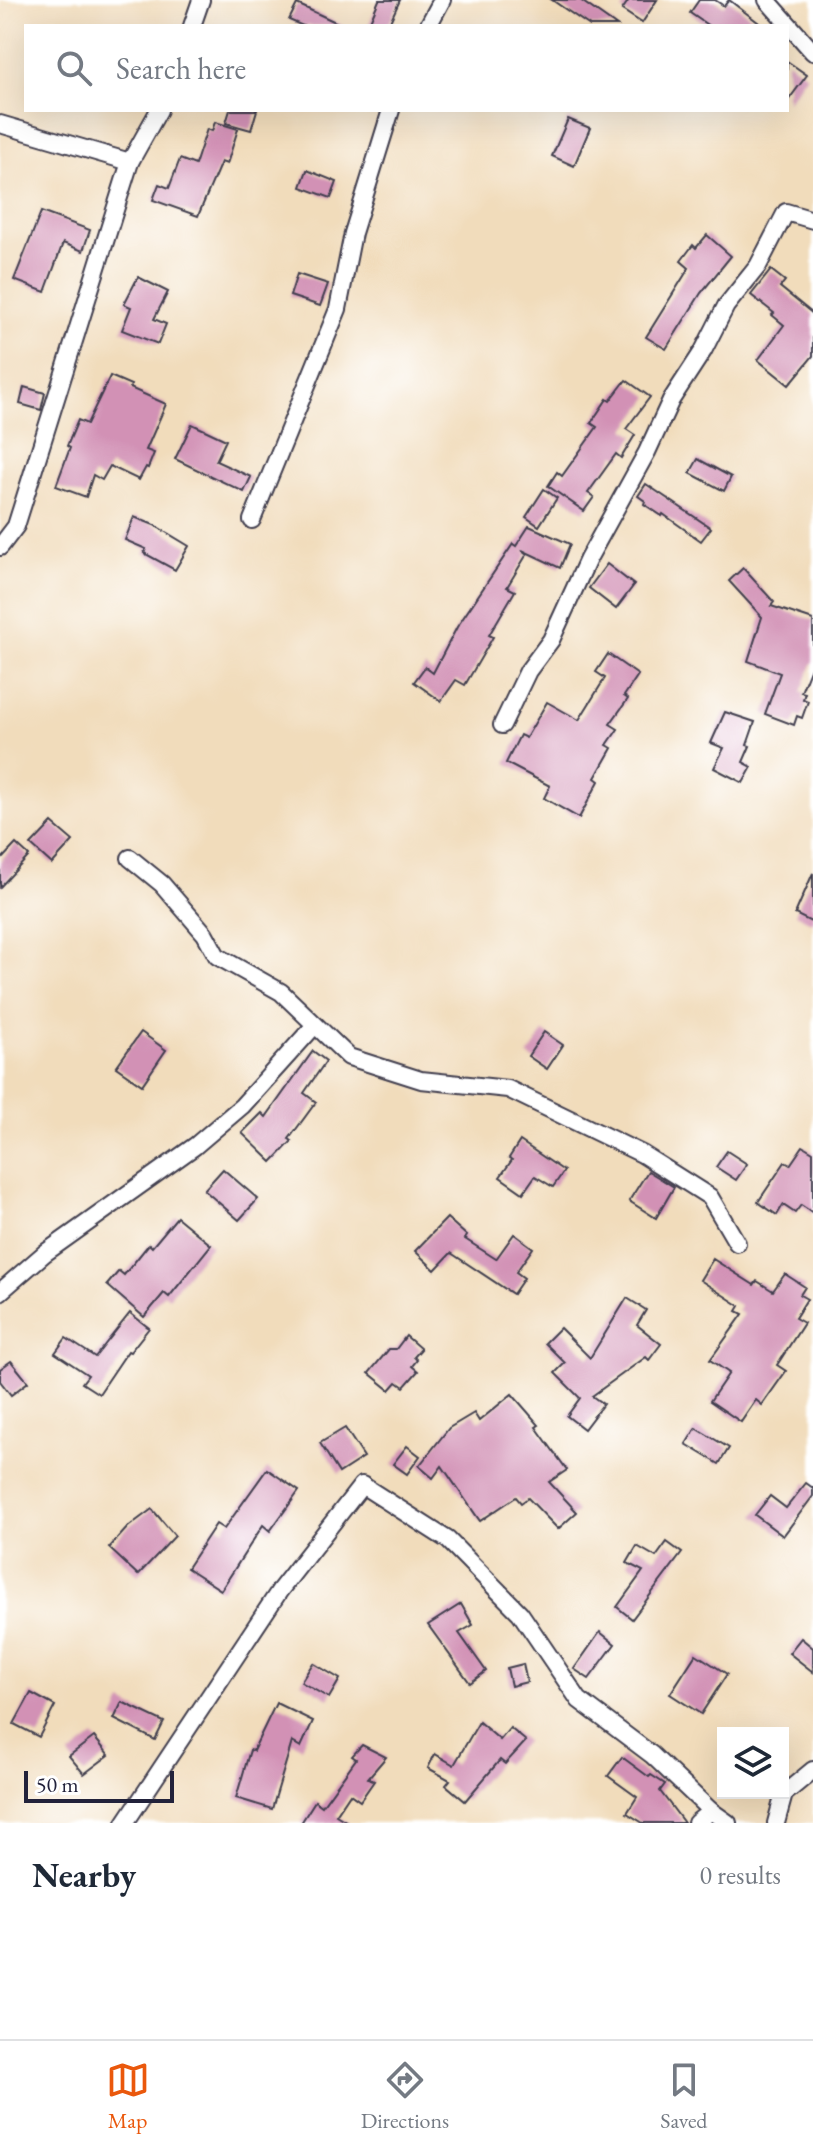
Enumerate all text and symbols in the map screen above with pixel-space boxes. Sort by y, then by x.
search box [24,24,789,112]
icon: search [52,46,96,90]
text: Search here [116,49,246,88]
map controls [717,1727,789,1799]
button: layers [717,1727,789,1799]
scale bar [24,1767,174,1803]
text: 50 m [36,1770,79,1799]
text: Nearby [32,1853,136,1897]
text: 0 results [700,1858,781,1892]
tab: Map [106,2058,150,2135]
tab: Directions [361,2058,449,2135]
tab: Saved [660,2058,707,2135]

